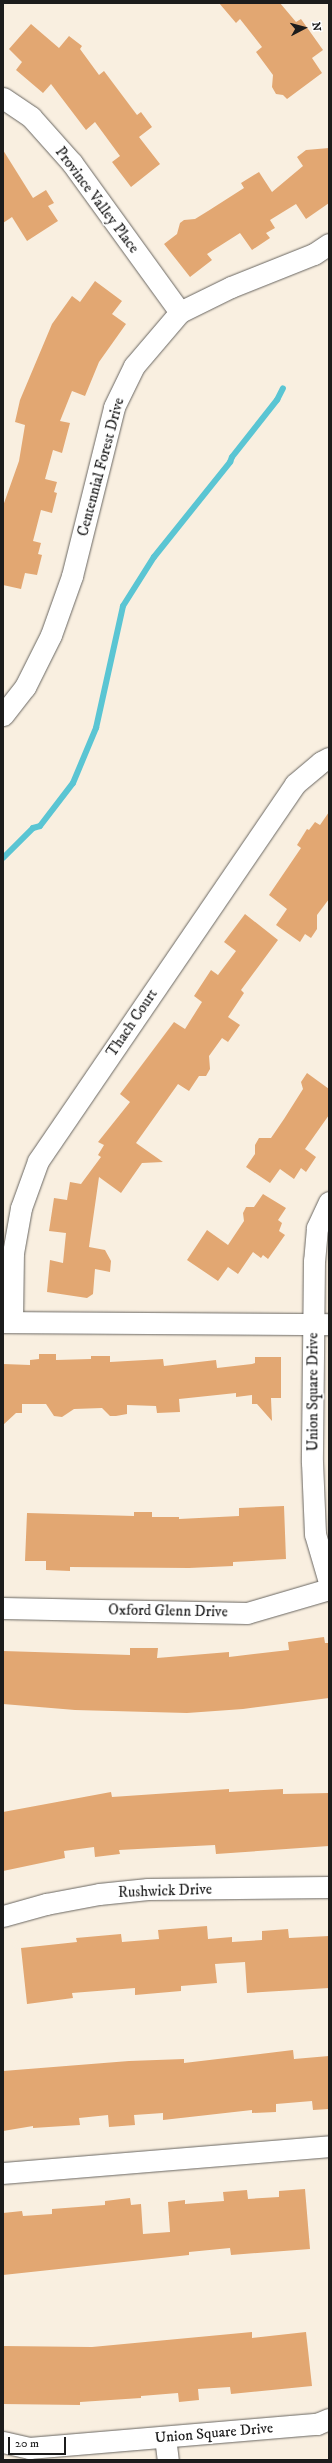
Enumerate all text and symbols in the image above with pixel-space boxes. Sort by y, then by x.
north arrow [284,8,324,48]
text: N [309,22,323,32]
street label: Province Valley Place [51,143,143,257]
street label: Centennial Forest Drive [74,396,128,538]
street label: Thach Court [103,986,161,1060]
street label: Union Square Drive [304,1333,322,1451]
street label: Oxford Glenn Drive [108,1601,228,1621]
street label: Rushwick Drive [118,1880,212,1902]
street label: Union Square Drive [154,2419,274,2447]
scale bar [10,2429,68,2455]
text: 20 m [15,2436,39,2451]

